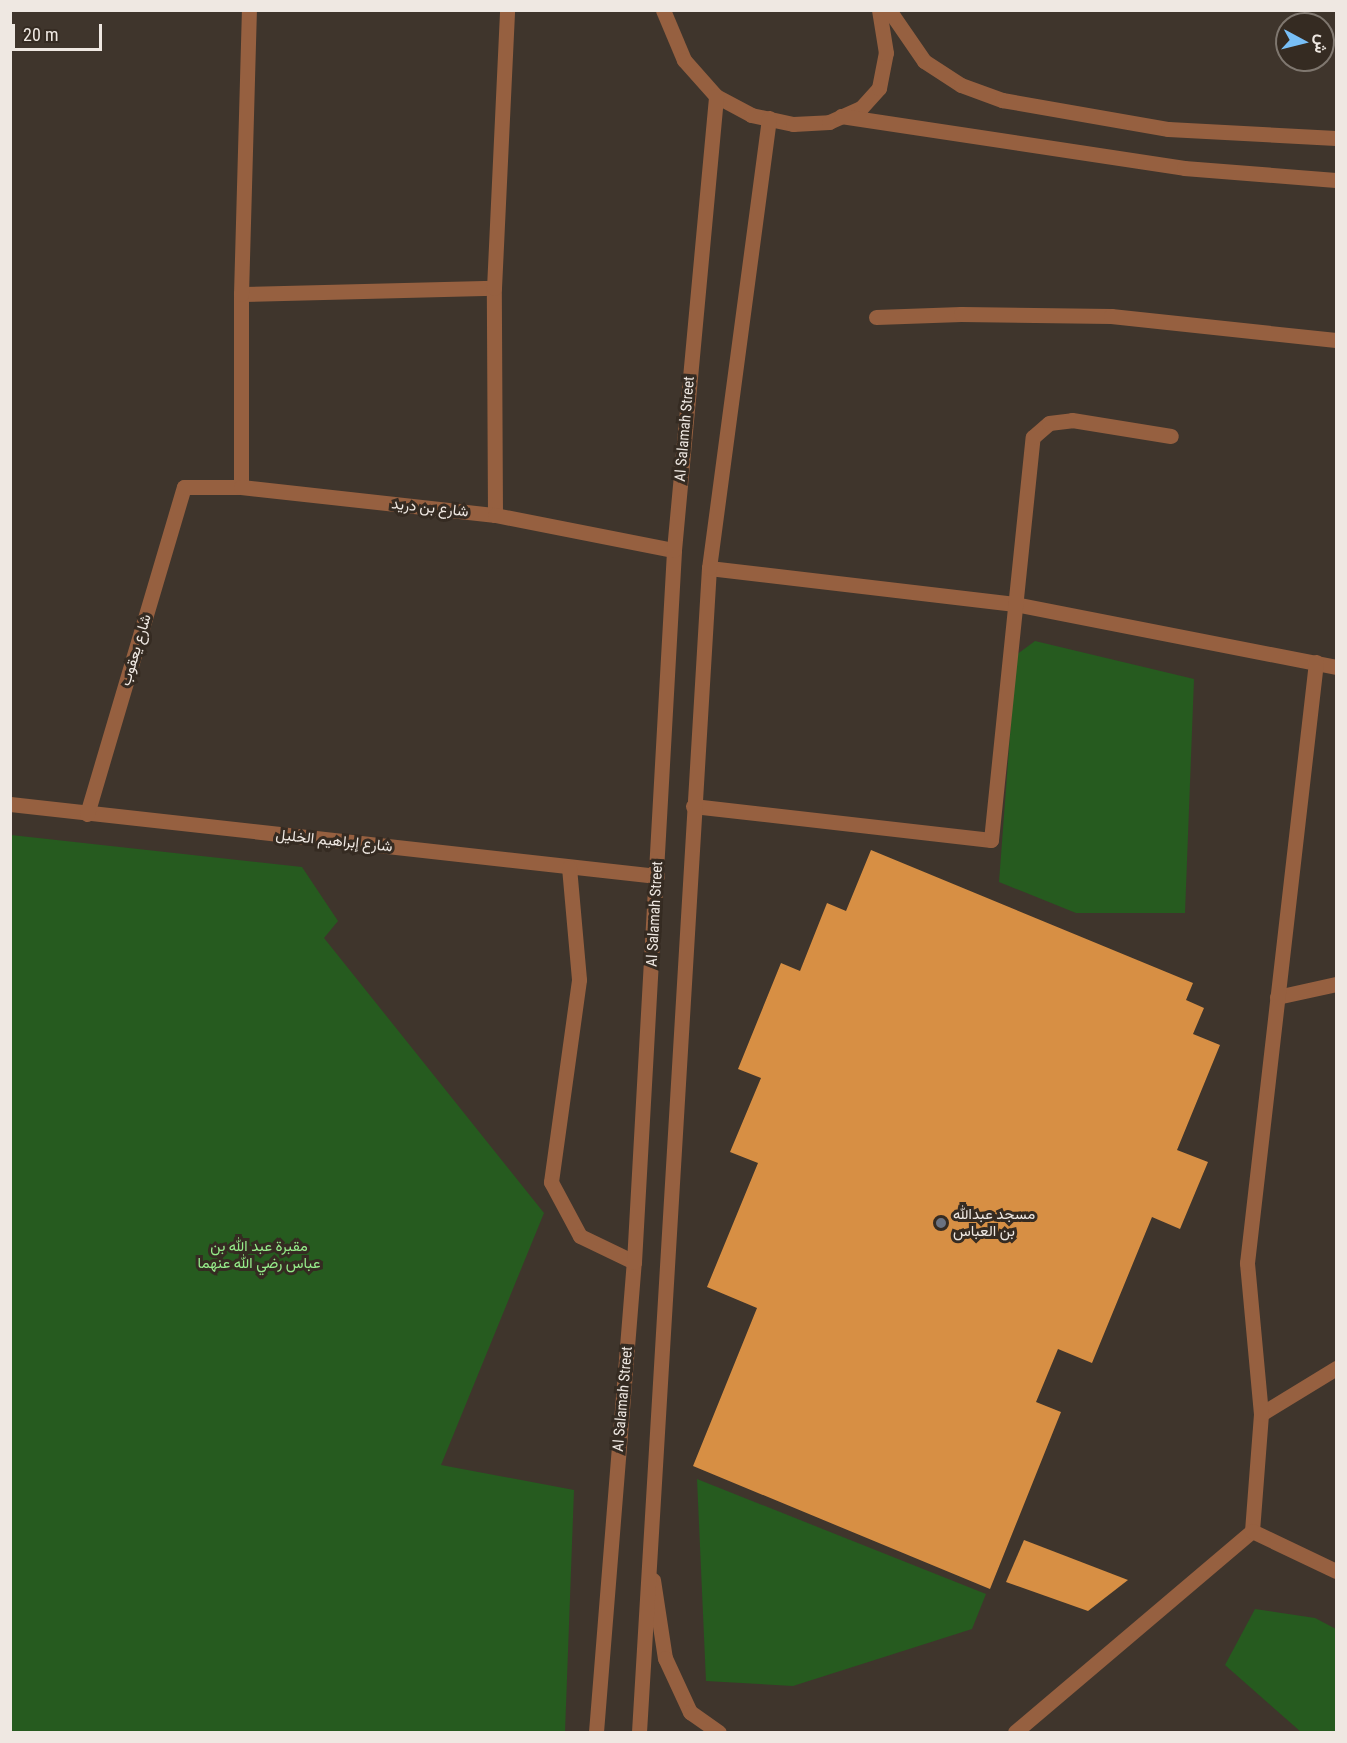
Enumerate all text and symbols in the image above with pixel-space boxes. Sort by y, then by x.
scale bar [15,12,105,50]
north arrow [1275,12,1335,72]
text: 20 m [23,24,58,45]
text: ش [1311,33,1332,55]
street label: Al Salamah Street [671,376,699,482]
street label: شارع بن دريد [391,495,469,521]
street label: شارع يعقوب [117,612,155,688]
street label: شارع إبراهيم الخليل [275,826,393,856]
street label: Al Salamah Street [643,861,667,967]
place label: مسجد عبدالله بن العباس [953,1205,1035,1240]
marker: مسجد عبدالله بن العباس [934,1216,948,1230]
park label: مقبرة عبد الله بن عباس رضي الله عنهما [198,1237,320,1272]
street label: Al Salamah Street [609,1346,637,1452]

